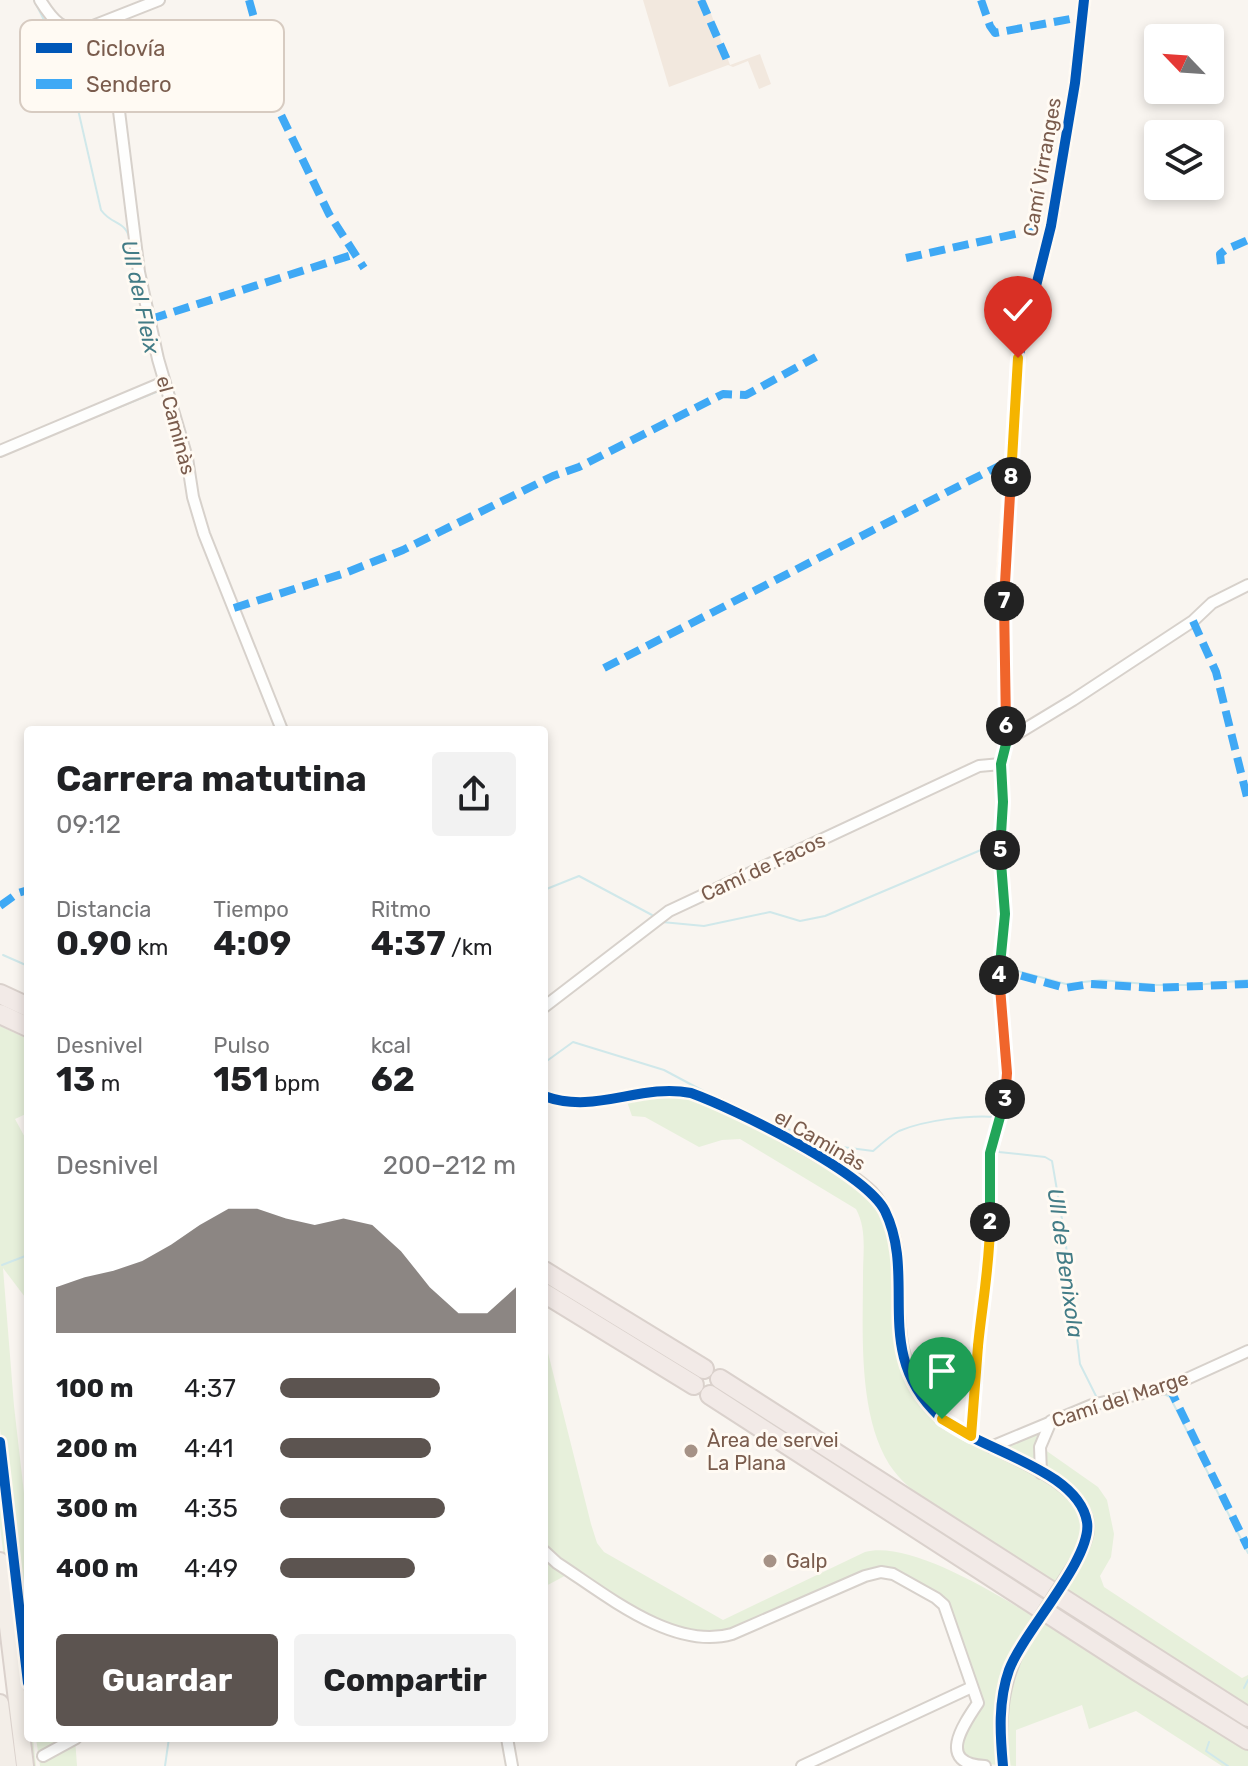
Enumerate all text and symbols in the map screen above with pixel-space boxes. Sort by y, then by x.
legend [20,20,284,112]
north arrow [1144,24,1224,104]
map controls [1144,24,1224,200]
text: Ciclovía [86,35,165,62]
text: Sendero [86,71,172,98]
street label: Camí Virranges [1018,96,1066,238]
button: layers [1144,120,1224,200]
water label: Ull del Fleix [115,238,166,358]
pin [984,276,1052,358]
icon: check [996,288,1040,332]
street label: el Caminàs [151,373,201,477]
pin: 8 [991,457,1031,497]
text: 8 [1004,463,1018,490]
pin: 7 [984,581,1024,621]
text: 7 [998,587,1010,614]
pin: 6 [986,706,1026,746]
text: 6 [999,712,1013,739]
button: share [432,752,516,836]
text: Carrera matutina [56,757,367,800]
text: 09:12 [56,809,121,840]
street label: Camí de Facos [697,828,829,906]
pin: 5 [980,830,1020,870]
text: 5 [993,836,1007,863]
text: Distancia [56,896,151,923]
text: Tiempo [213,896,289,923]
text: Ritmo [371,896,431,923]
text: 0.90 [56,923,132,964]
text: 4:09 [213,923,291,964]
text: 4:37 [371,923,446,964]
text: km [132,934,168,961]
text: /km [446,934,493,961]
pin: 4 [979,955,1019,995]
text: 4 [991,961,1007,988]
text: Desnivel [56,1032,143,1059]
text: Pulso [213,1032,270,1059]
text: kcal [371,1032,411,1059]
text: 13 [56,1059,95,1100]
text: 151 [213,1059,269,1100]
text: 62 [371,1059,415,1100]
text: m [95,1070,120,1097]
text: bpm [269,1070,320,1097]
pin: 3 [985,1079,1025,1119]
text: 3 [998,1085,1012,1112]
street label: el Caminàs [770,1104,870,1176]
text: Desnivel [56,1150,159,1181]
text: 200–212 m [383,1150,516,1181]
water label: Ull de Benixola [1042,1187,1089,1340]
pin: 2 [970,1202,1010,1242]
text: 2 [983,1208,997,1235]
pin [908,1337,976,1419]
icon: arrive [920,1349,964,1393]
street label: Camí del Marge [1049,1366,1191,1432]
text: 100 m [56,1373,134,1404]
text: 4:37 [184,1373,236,1404]
place label: Àrea de servei La Plana [707,1428,839,1475]
text: 200 m [56,1433,138,1464]
text: 4:41 [184,1433,234,1464]
marker: Àrea de servei La Plana [682,1442,700,1460]
text: 300 m [56,1493,138,1524]
text: 4:35 [184,1493,238,1524]
place label: Galp [786,1549,827,1573]
marker: Galp [761,1552,779,1570]
text: 400 m [56,1553,138,1584]
text: 4:49 [184,1553,238,1584]
button: Guardar [56,1634,278,1726]
button: Compartir [294,1634,516,1726]

